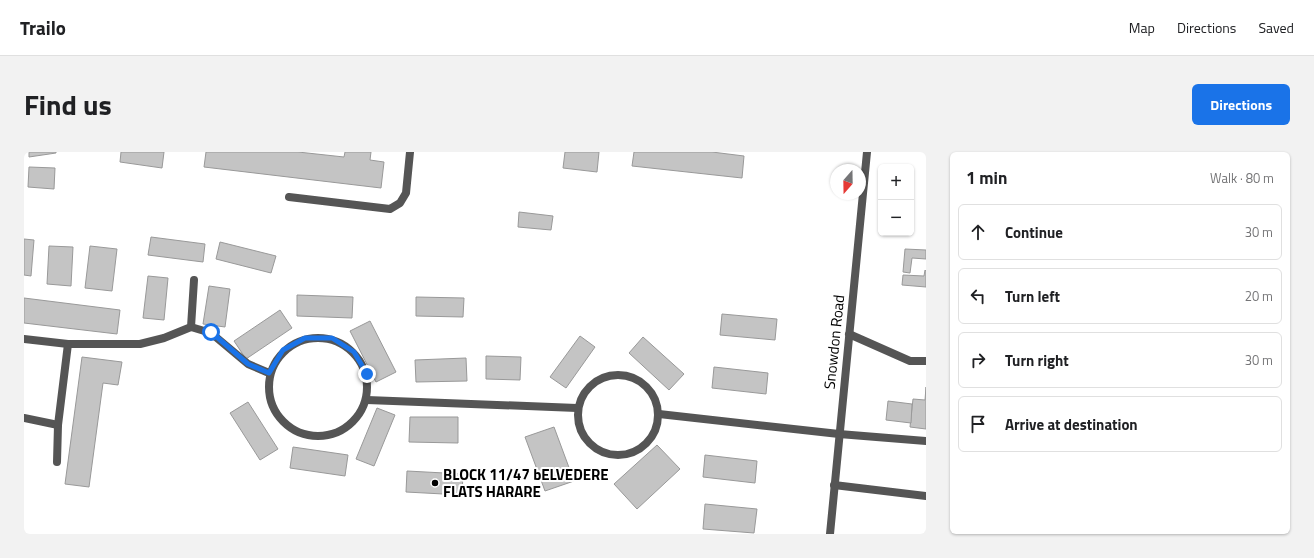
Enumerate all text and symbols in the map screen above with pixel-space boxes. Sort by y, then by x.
text: Trailo [20,13,66,42]
text: Map [1129,17,1155,38]
text: Directions [1177,17,1236,38]
text: Saved [1258,17,1294,38]
text: Find us [24,83,112,126]
button: Directions [1192,84,1290,125]
north arrow [830,164,866,200]
map controls [878,164,914,236]
button: + [878,164,914,200]
text: 1 min [966,165,1007,191]
text: Walk · 80 m [1210,168,1274,188]
button: − [878,200,914,236]
icon: ahead [967,221,989,243]
text: Continue [1005,221,1063,244]
text: 30 m [1245,222,1273,242]
icon: left [967,285,989,307]
text: Turn left [1005,285,1060,308]
text: 20 m [1245,286,1273,306]
street label: Snowdon Road [818,294,850,390]
route start [202,323,220,341]
icon: right [967,349,989,371]
text: Turn right [1005,349,1069,372]
text: 30 m [1245,350,1273,370]
route end [358,365,376,383]
icon: arrive [967,413,989,435]
text: Arrive at destination [1005,413,1138,436]
place label: BLOCK 11/47 bELVEDERE FLATS HARARE [443,463,609,503]
marker: BLOCK 11/47 bELVEDERE FLATS HARARE [430,478,440,488]

